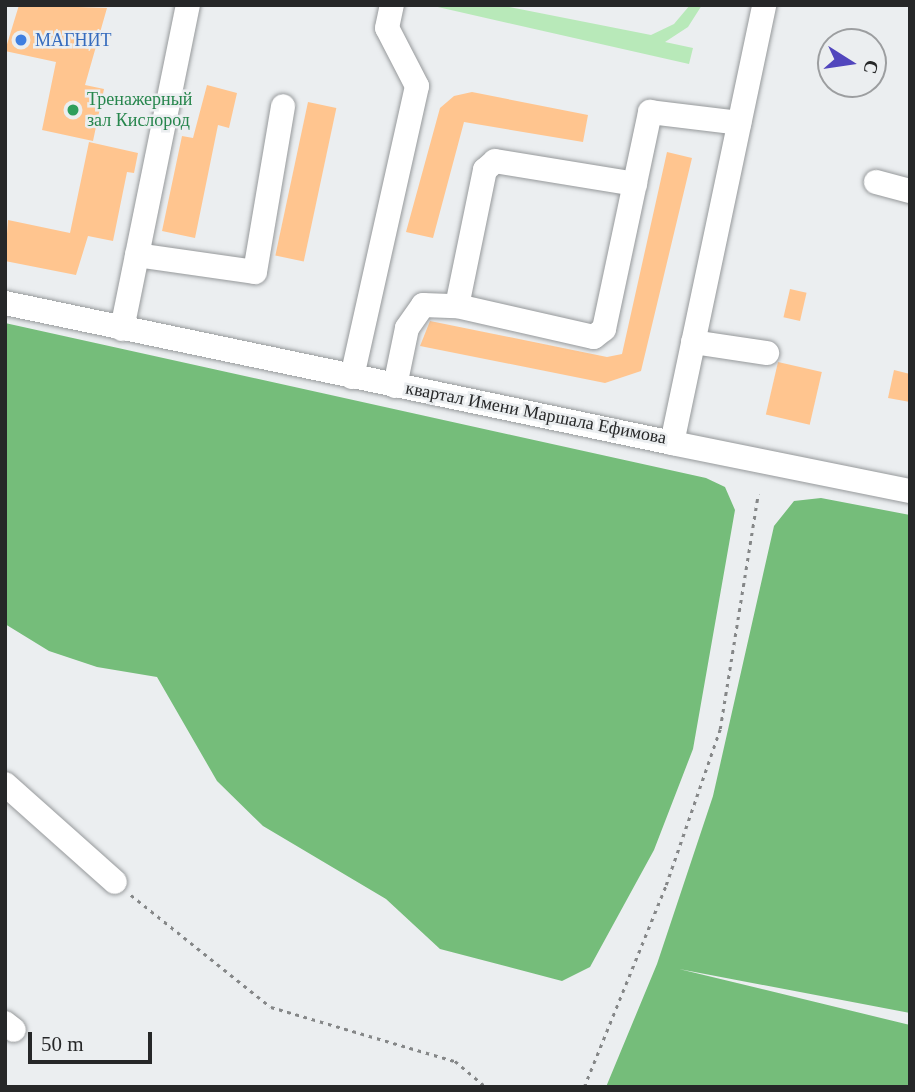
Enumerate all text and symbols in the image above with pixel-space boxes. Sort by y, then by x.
north arrow [817,28,887,98]
place label: МАГНИТ [35,29,111,51]
marker: МАГНИТ [13,32,29,48]
text: С [859,58,883,76]
place label: Тренажерный зал Кислород [87,89,192,132]
marker: Тренажерный зал Кислород [65,102,81,118]
street label: квартал Имени Маршала Ефимова [404,377,668,449]
scale bar [32,1018,156,1062]
text: 50 m [41,1032,84,1056]

